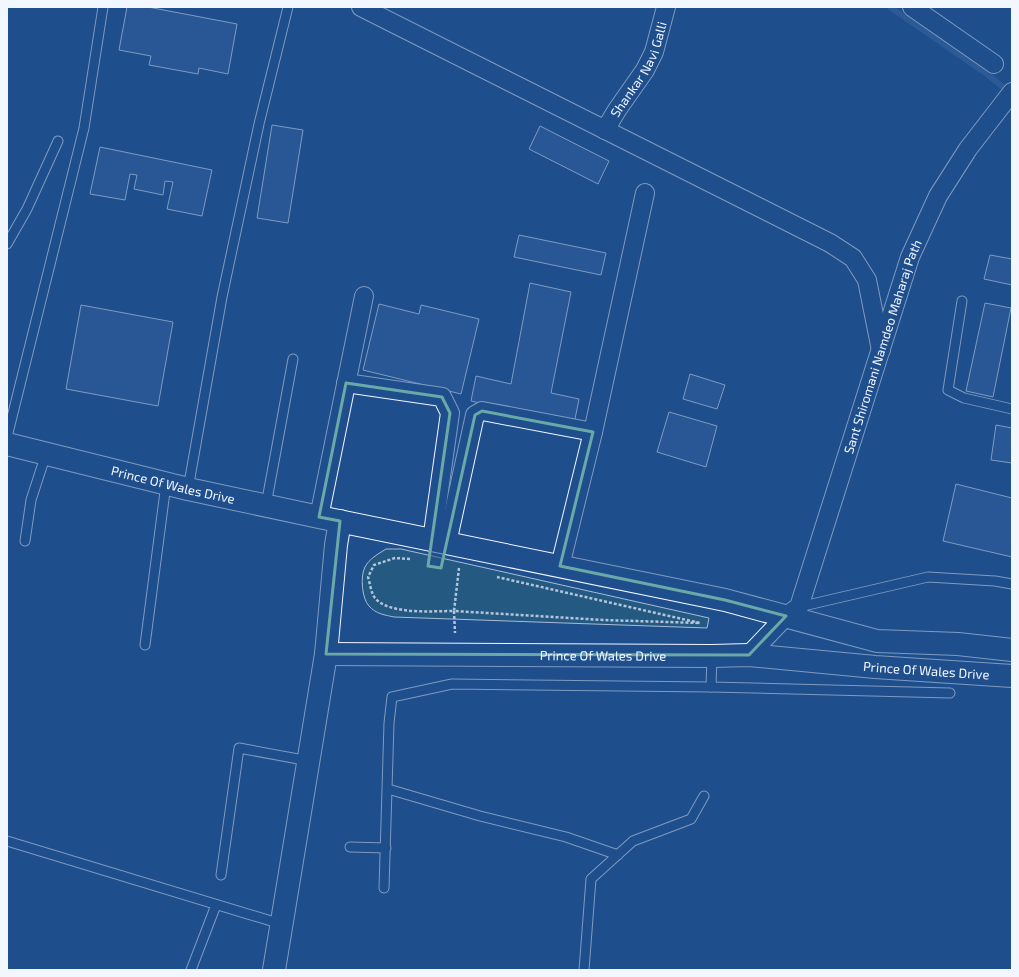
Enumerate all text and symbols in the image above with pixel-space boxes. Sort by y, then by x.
street label: Shankar Navi Galli [607,20,670,120]
street label: Sant Shiromani Namdeo Maharaj Path [840,237,925,456]
street label: Prince Of Wales Drive [110,462,236,507]
street label: Prince Of Wales Drive [540,647,666,664]
street label: Prince Of Wales Drive [862,658,990,683]

